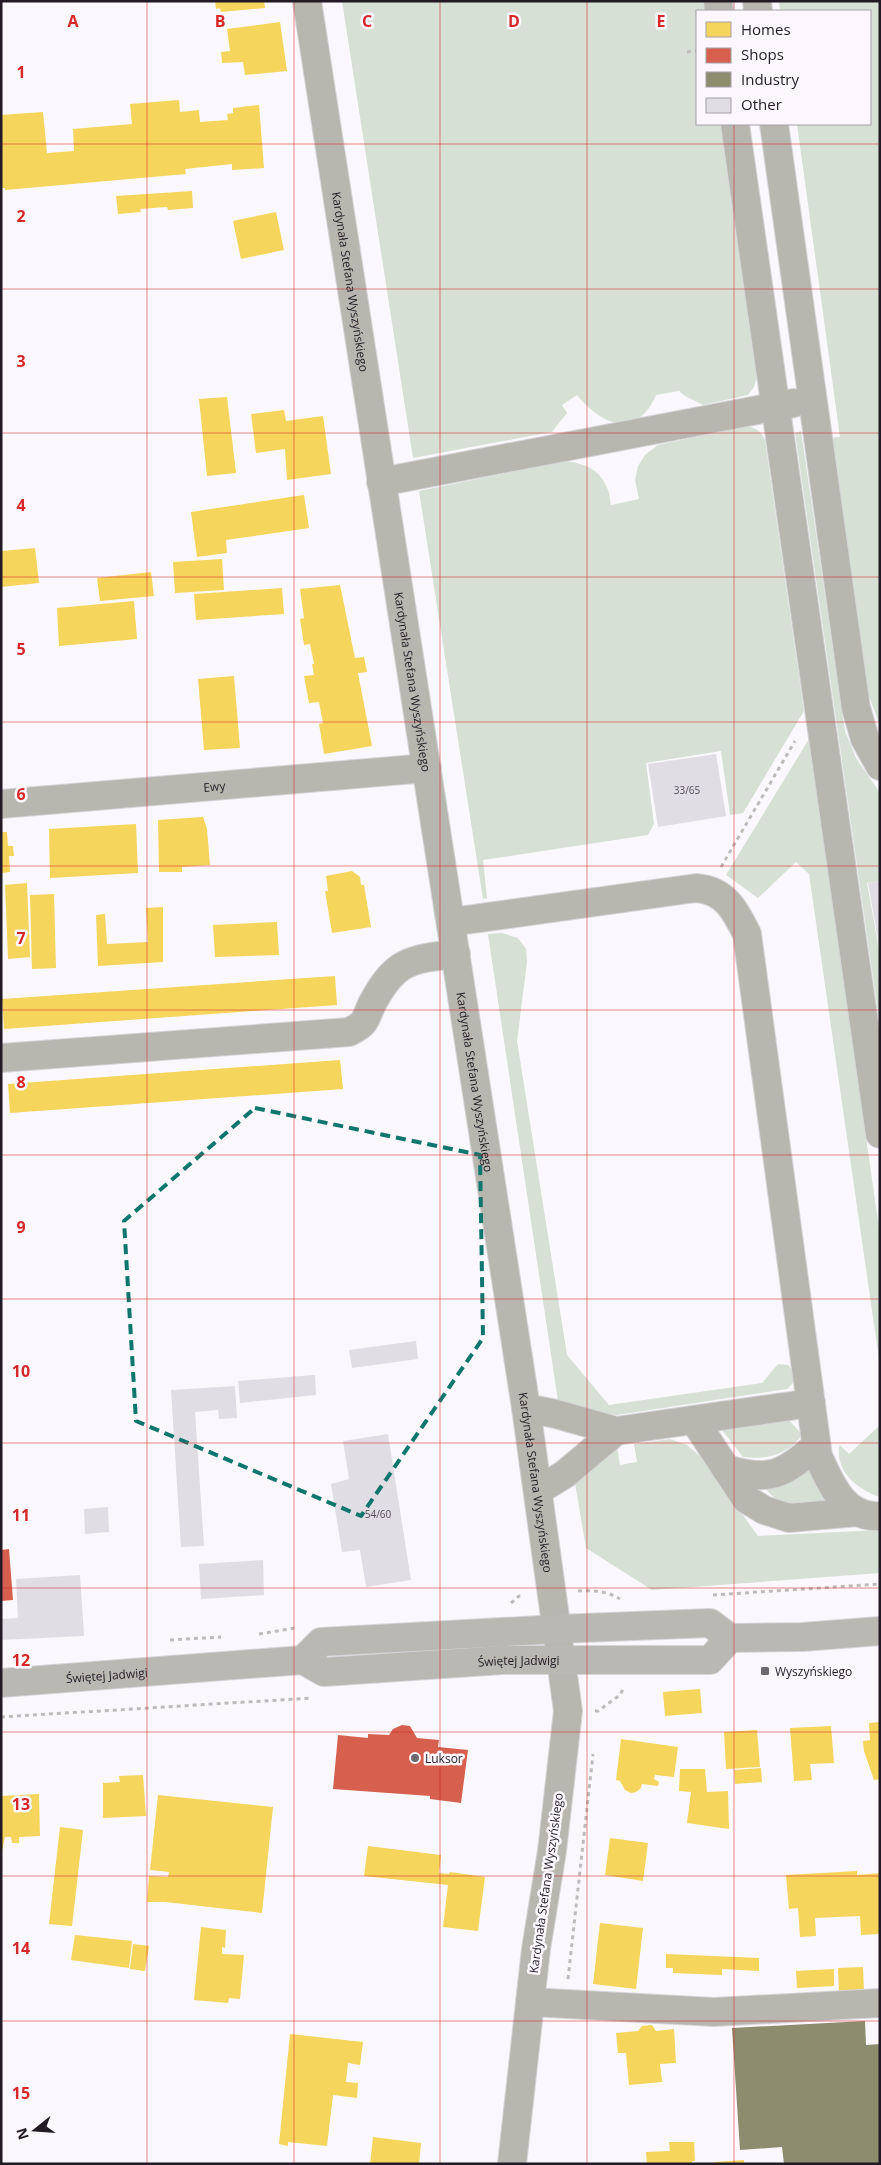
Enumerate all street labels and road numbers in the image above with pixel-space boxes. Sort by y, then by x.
street label: Kardynała Stefana Wyszyńskiego [328,190,373,373]
street label: Kardynała Stefana Wyszyńskiego [391,591,435,773]
street label: Ewy [203,777,227,795]
street label: Kardynała Stefana Wyszyńskiego [453,991,498,1173]
street label: Kardynała Stefana Wyszyńskiego [515,1391,557,1574]
street label: Świętej Jadwigi [477,1651,560,1670]
street label: Świętej Jadwigi [65,1663,148,1687]
street label: Kardynała Stefana Wyszyńskiego [525,1792,567,1974]

